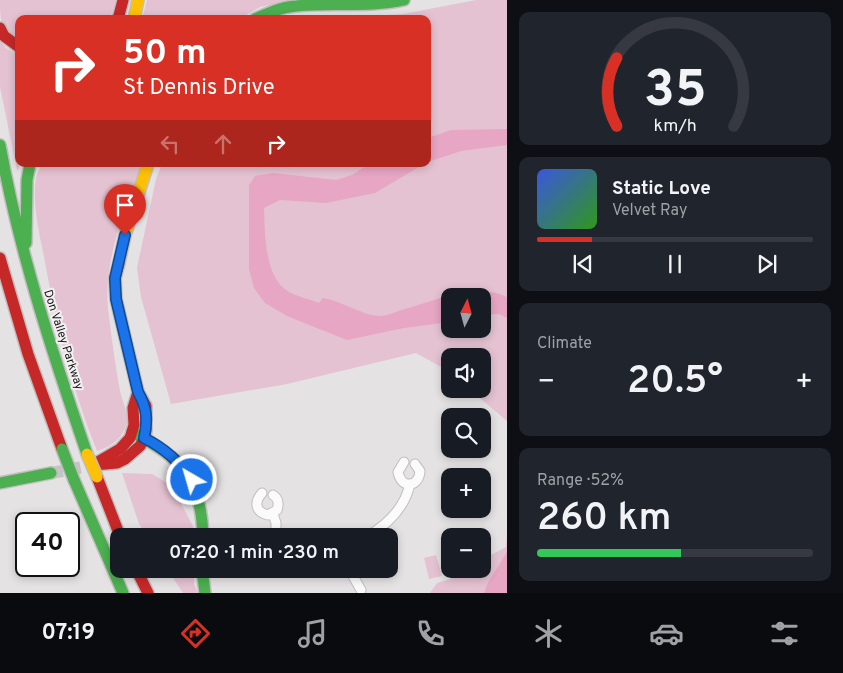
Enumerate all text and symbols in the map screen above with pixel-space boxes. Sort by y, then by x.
text: 50 m [123,32,207,76]
icon: right [40,35,105,100]
text: 35 [644,59,706,125]
text: St Dennis Drive [123,75,275,102]
text: km/h [653,115,697,138]
icon: left [156,130,184,158]
icon: ahead [209,130,237,158]
icon: right [262,130,290,158]
text: Static Love [612,177,711,201]
pin [104,184,146,235]
icon: arrive [111,191,139,219]
text: Velvet Ray [612,201,687,221]
icon: previous [569,250,597,278]
icon: pause [661,250,689,278]
icon: next [753,250,781,278]
street label: Don Valley Parkway [39,288,87,392]
north arrow [441,288,491,338]
map controls [441,288,491,578]
text: Climate [537,334,592,354]
button: sound [441,348,491,398]
text: 20.5° [627,358,723,407]
text: − [537,365,555,401]
text: + [795,365,813,401]
button: search [441,408,491,458]
position arrow [165,453,217,505]
button: + [441,468,491,518]
text: Range · 52% [537,471,624,491]
text: 260 km [537,495,671,544]
speed limit sign: 40 [15,512,80,577]
button: − [441,528,491,578]
text: 07:20 · 1 min · 230 m [169,541,339,565]
icon: directions [178,616,213,651]
icon: music [295,616,330,651]
icon: phone [413,616,448,651]
icon: climate [531,616,566,651]
icon: car [649,616,684,651]
icon: filters [767,616,802,651]
text: 07:19 [41,620,95,647]

